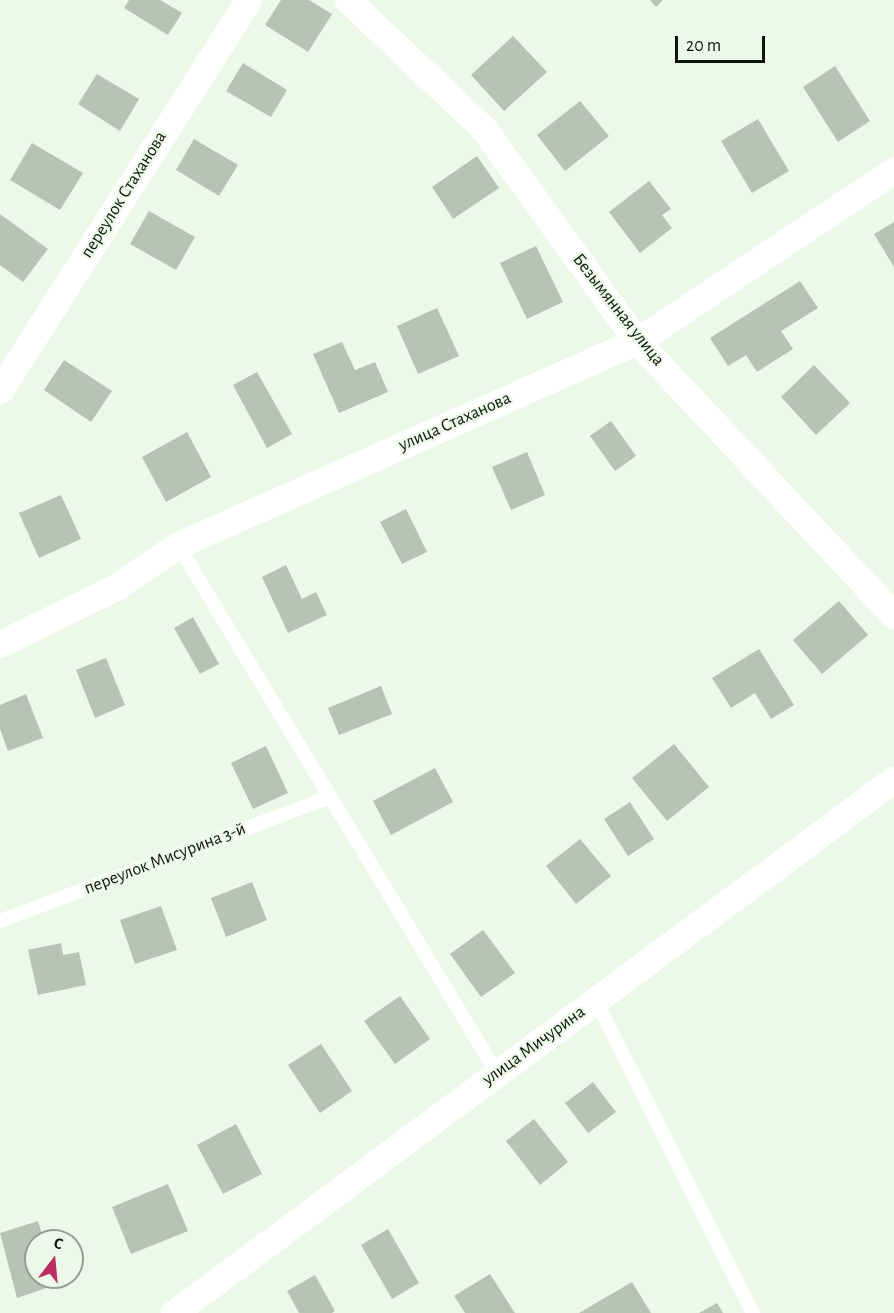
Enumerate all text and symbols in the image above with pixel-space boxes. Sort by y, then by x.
scale bar [678,24,768,62]
text: 20 m [686,37,721,55]
street label: переулок Стаханова [76,128,172,262]
street label: Безымянная улица [567,249,669,371]
street label: улица Стаханова [395,388,515,456]
street label: переулок Мисурина 3-й [81,818,249,900]
street label: улица Мичурина [478,1001,590,1091]
north arrow [24,1229,84,1289]
text: С [52,1235,65,1253]

